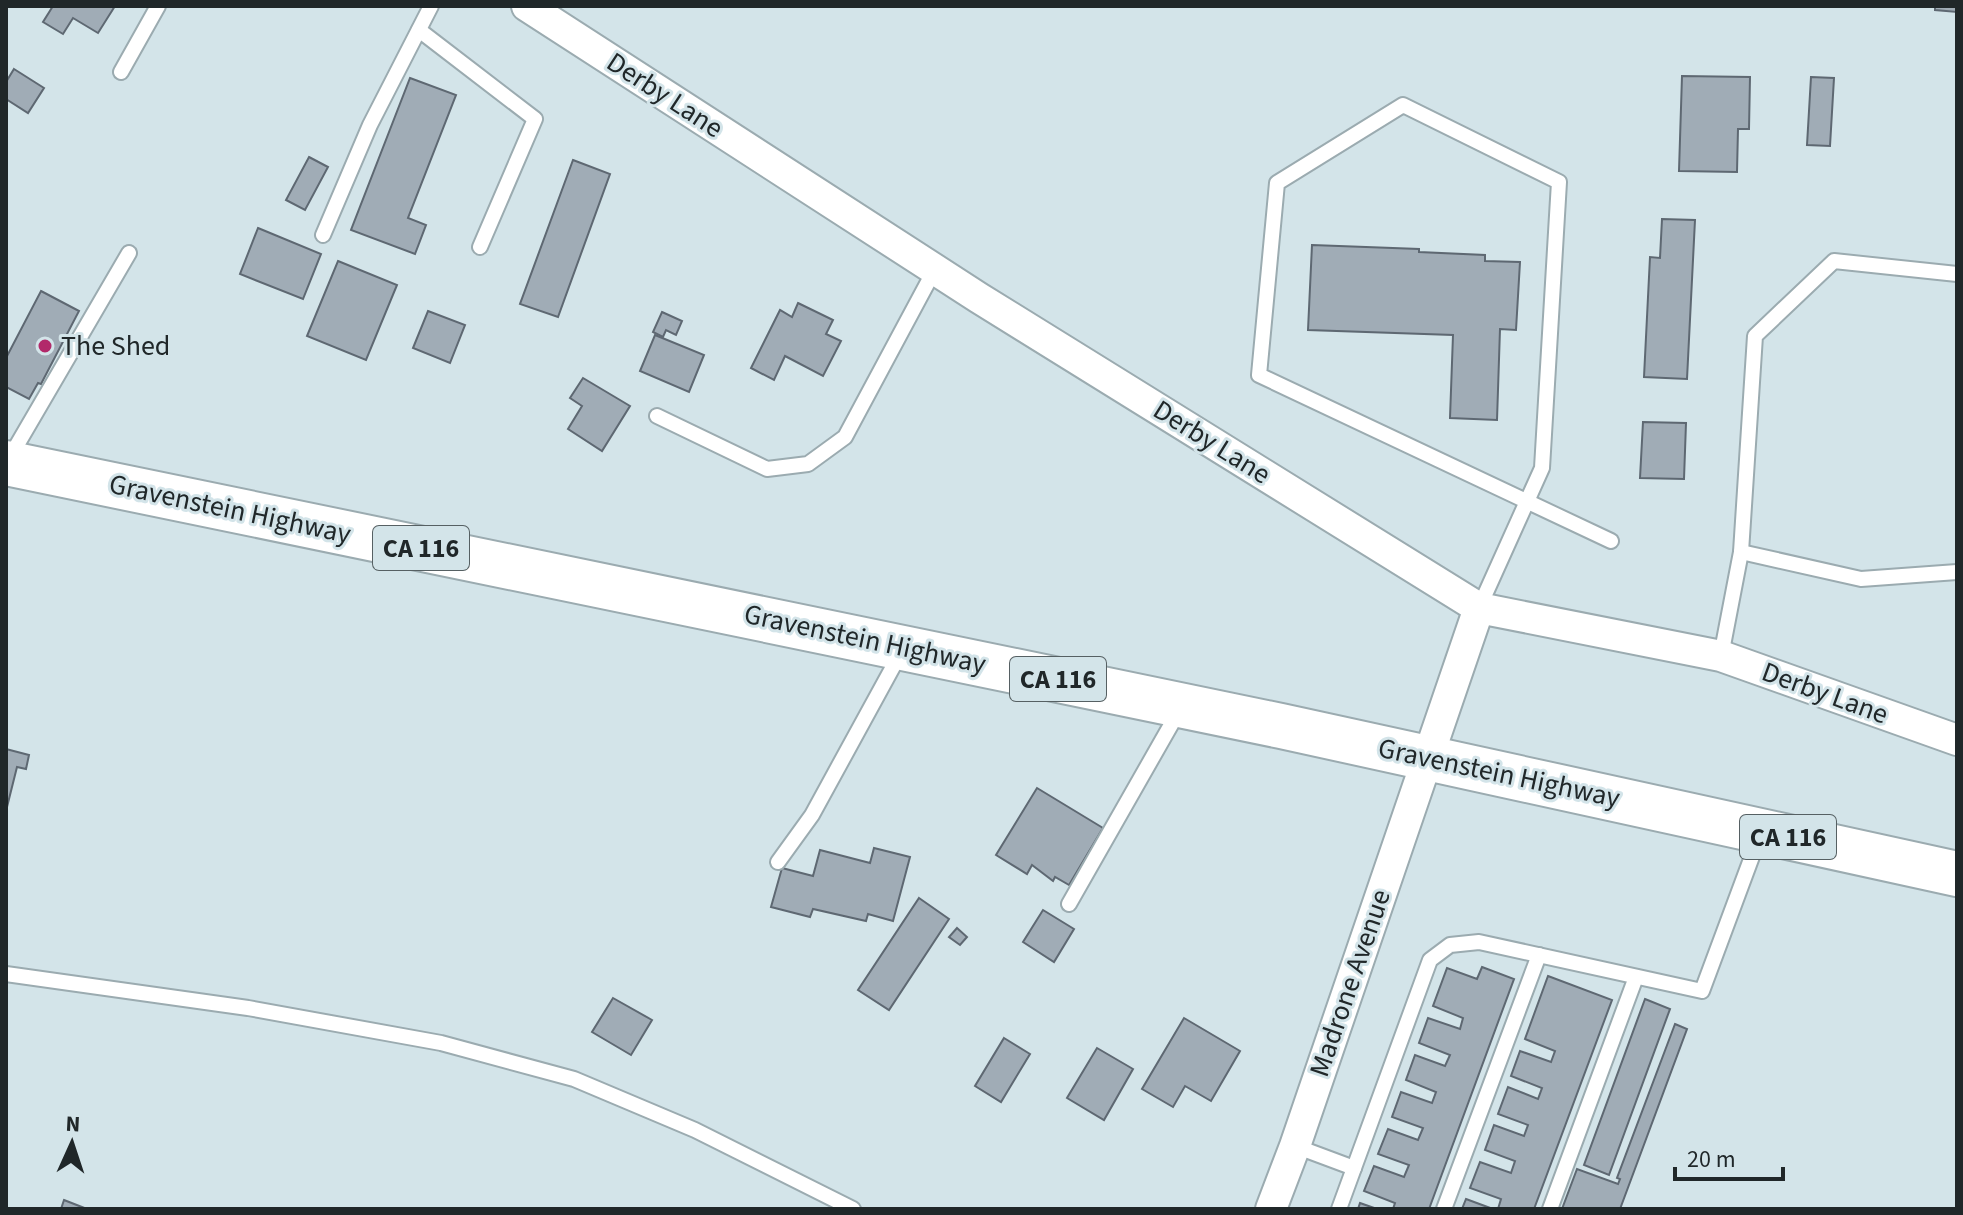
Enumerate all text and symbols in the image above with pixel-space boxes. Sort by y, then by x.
street label: Derby Lane [599,42,731,148]
place label: The Shed [61,326,170,366]
marker: The Shed [36,337,54,355]
street label: Derby Lane [1146,390,1278,494]
street label: Gravenstein Highway [105,464,355,554]
road number: CA 116 [373,526,469,570]
street label: Gravenstein Highway [740,594,990,684]
street label: Derby Lane [1756,652,1894,734]
road number: CA 116 [1010,657,1106,701]
street label: Gravenstein Highway [1374,728,1624,818]
road number: CA 116 [1740,815,1836,859]
street label: Madrone Avenue [1299,884,1401,1082]
north arrow [32,1103,112,1183]
text: N [65,1108,81,1140]
scale bar [1675,1131,1783,1181]
text: 20 m [1687,1142,1736,1177]

